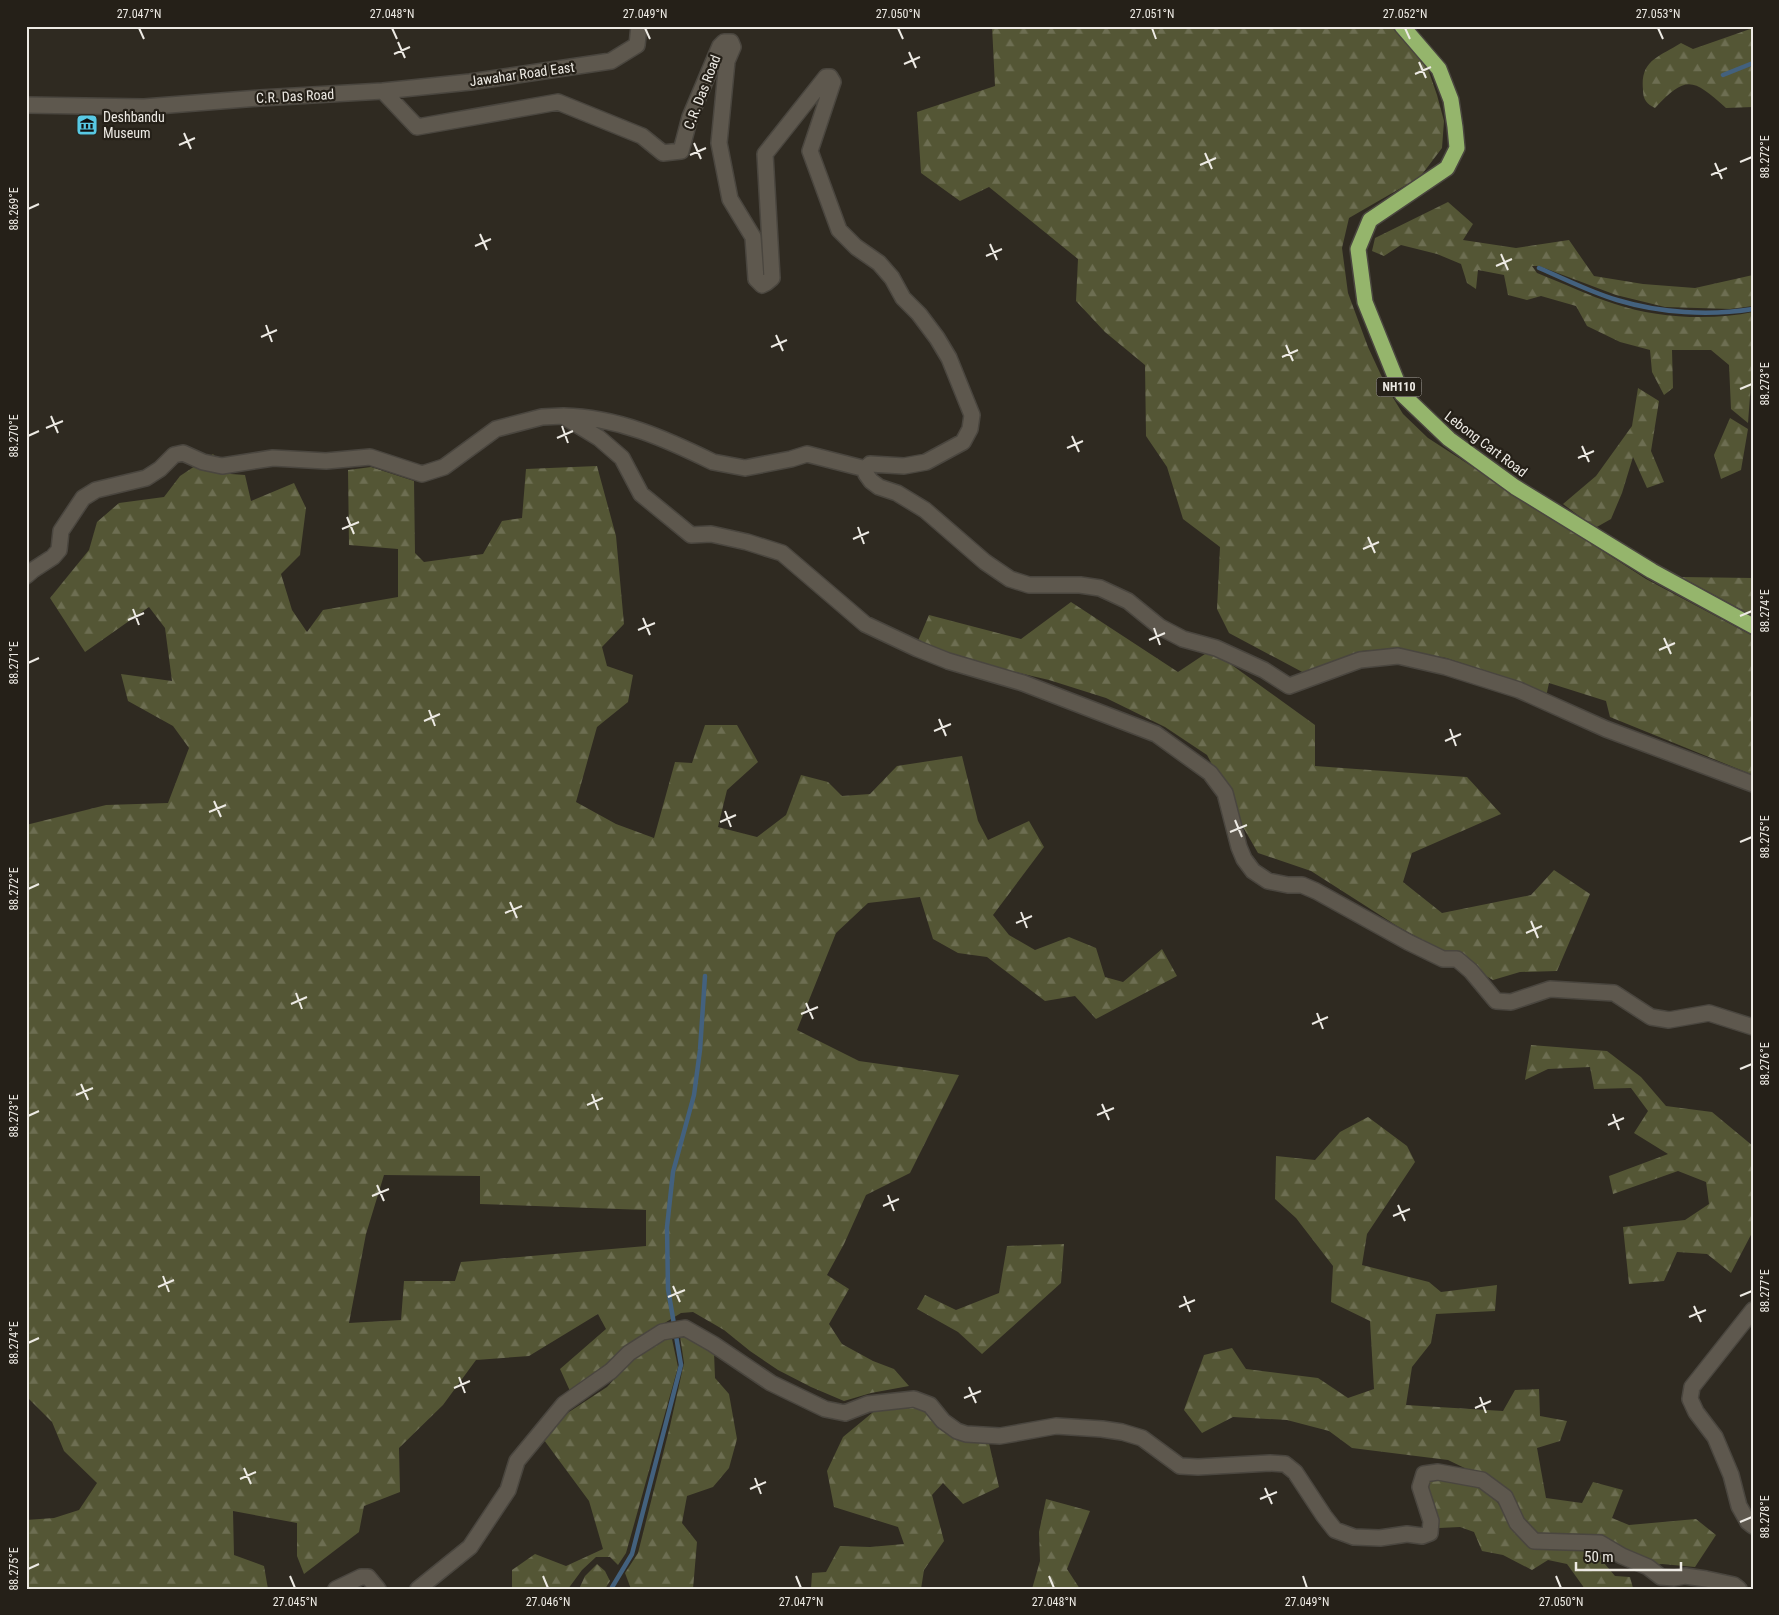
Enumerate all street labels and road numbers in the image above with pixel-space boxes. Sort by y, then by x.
street label: C.R. Das Road [680,53,724,131]
street label: Jawahar Road East [469,59,575,89]
street label: C.R. Das Road [255,86,335,106]
road number: NH110 [1376,378,1422,397]
street label: Lebong Cart Road [1442,408,1530,480]

